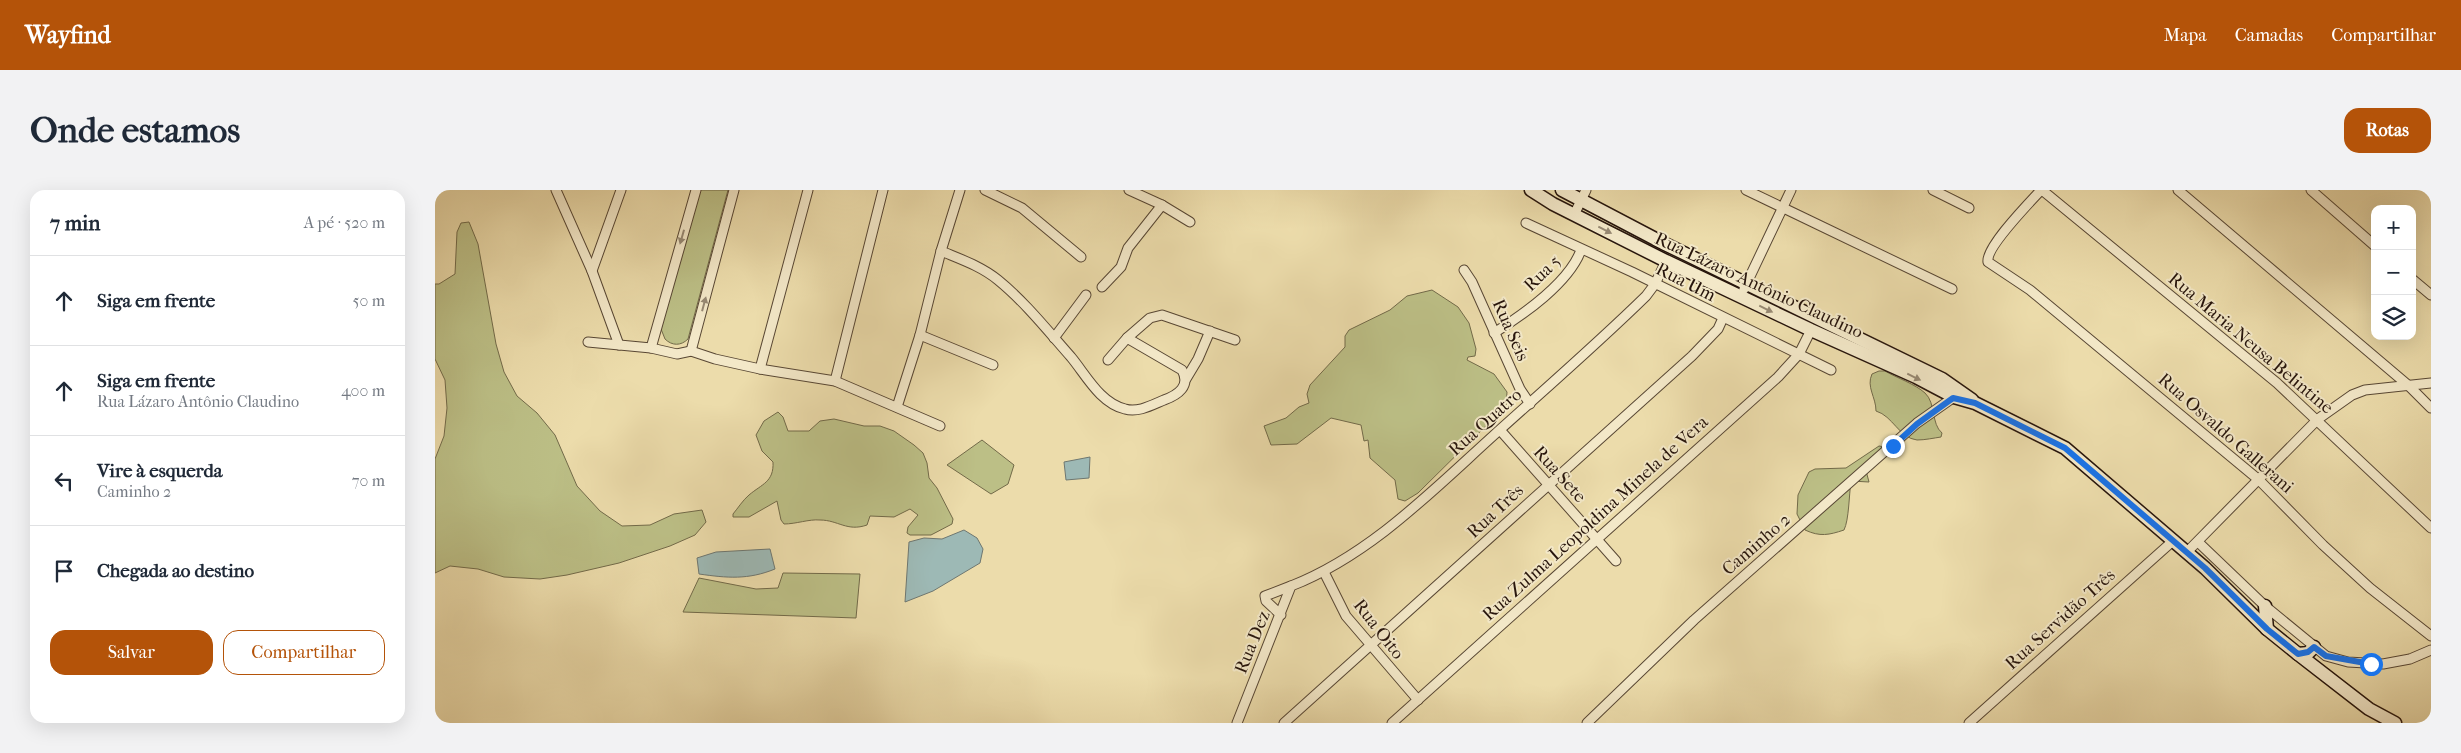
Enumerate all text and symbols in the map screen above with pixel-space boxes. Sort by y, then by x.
text: Wayfind [25,21,111,49]
text: Mapa [2164,25,2207,46]
text: Camadas [2235,25,2303,46]
text: Compartilhar [2331,25,2436,46]
button: Rotas [2344,108,2431,153]
text: Onde estamos [30,110,240,151]
map controls [2371,205,2416,340]
button: + [2371,205,2416,250]
text: 7 min [50,211,101,235]
text: A pé · 520 m [304,213,385,232]
one-way arrow [1597,226,1612,234]
street label: Rua Lázaro Antônio Claudino [1651,228,1866,343]
one-way arrow [678,229,686,244]
button: − [2371,250,2416,295]
street label: Rua 5 [1520,251,1565,296]
street label: Rua Um [1652,259,1719,306]
street label: Rua Maria Neusa Belintine [2164,268,2337,418]
icon: ahead [50,287,78,315]
text: Siga em frente [97,290,215,312]
text: 50 m [353,291,385,310]
button: layers [2371,295,2416,340]
one-way arrow [700,296,708,311]
street label: Rua Seis [1488,296,1534,365]
one-way arrow [1759,305,1774,313]
street label: Rua Osvaldo Gallerani [2154,369,2298,498]
text: Siga em frente [97,370,215,392]
one-way arrow [1907,373,1921,381]
icon: ahead [50,377,78,405]
text: 400 m [341,381,385,400]
street label: Rua Quatro [1445,384,1526,460]
text: Rua Lázaro Antônio Claudino [97,392,299,411]
street label: Rua Zulma Leopoldina Minela de Vera [1478,411,1713,625]
route end [1882,435,1905,458]
street label: Rua Sete [1529,442,1590,507]
text: Vire à esquerda [97,460,223,482]
icon: left [50,467,78,495]
text: 70 m [352,471,385,490]
street label: Rua Três [1463,480,1528,543]
text: Caminho 2 [97,482,171,501]
street label: Caminho 2 [1718,509,1795,580]
icon: arrive [50,557,78,585]
text: Chegada ao destino [97,560,254,582]
street label: Rua Servidão Três [2001,564,2120,674]
street label: Rua Oito [1349,595,1408,663]
street label: Rua Dez [1230,608,1275,677]
button: Salvar [50,630,213,675]
button: Compartilhar [223,630,385,675]
route start [2360,653,2383,676]

